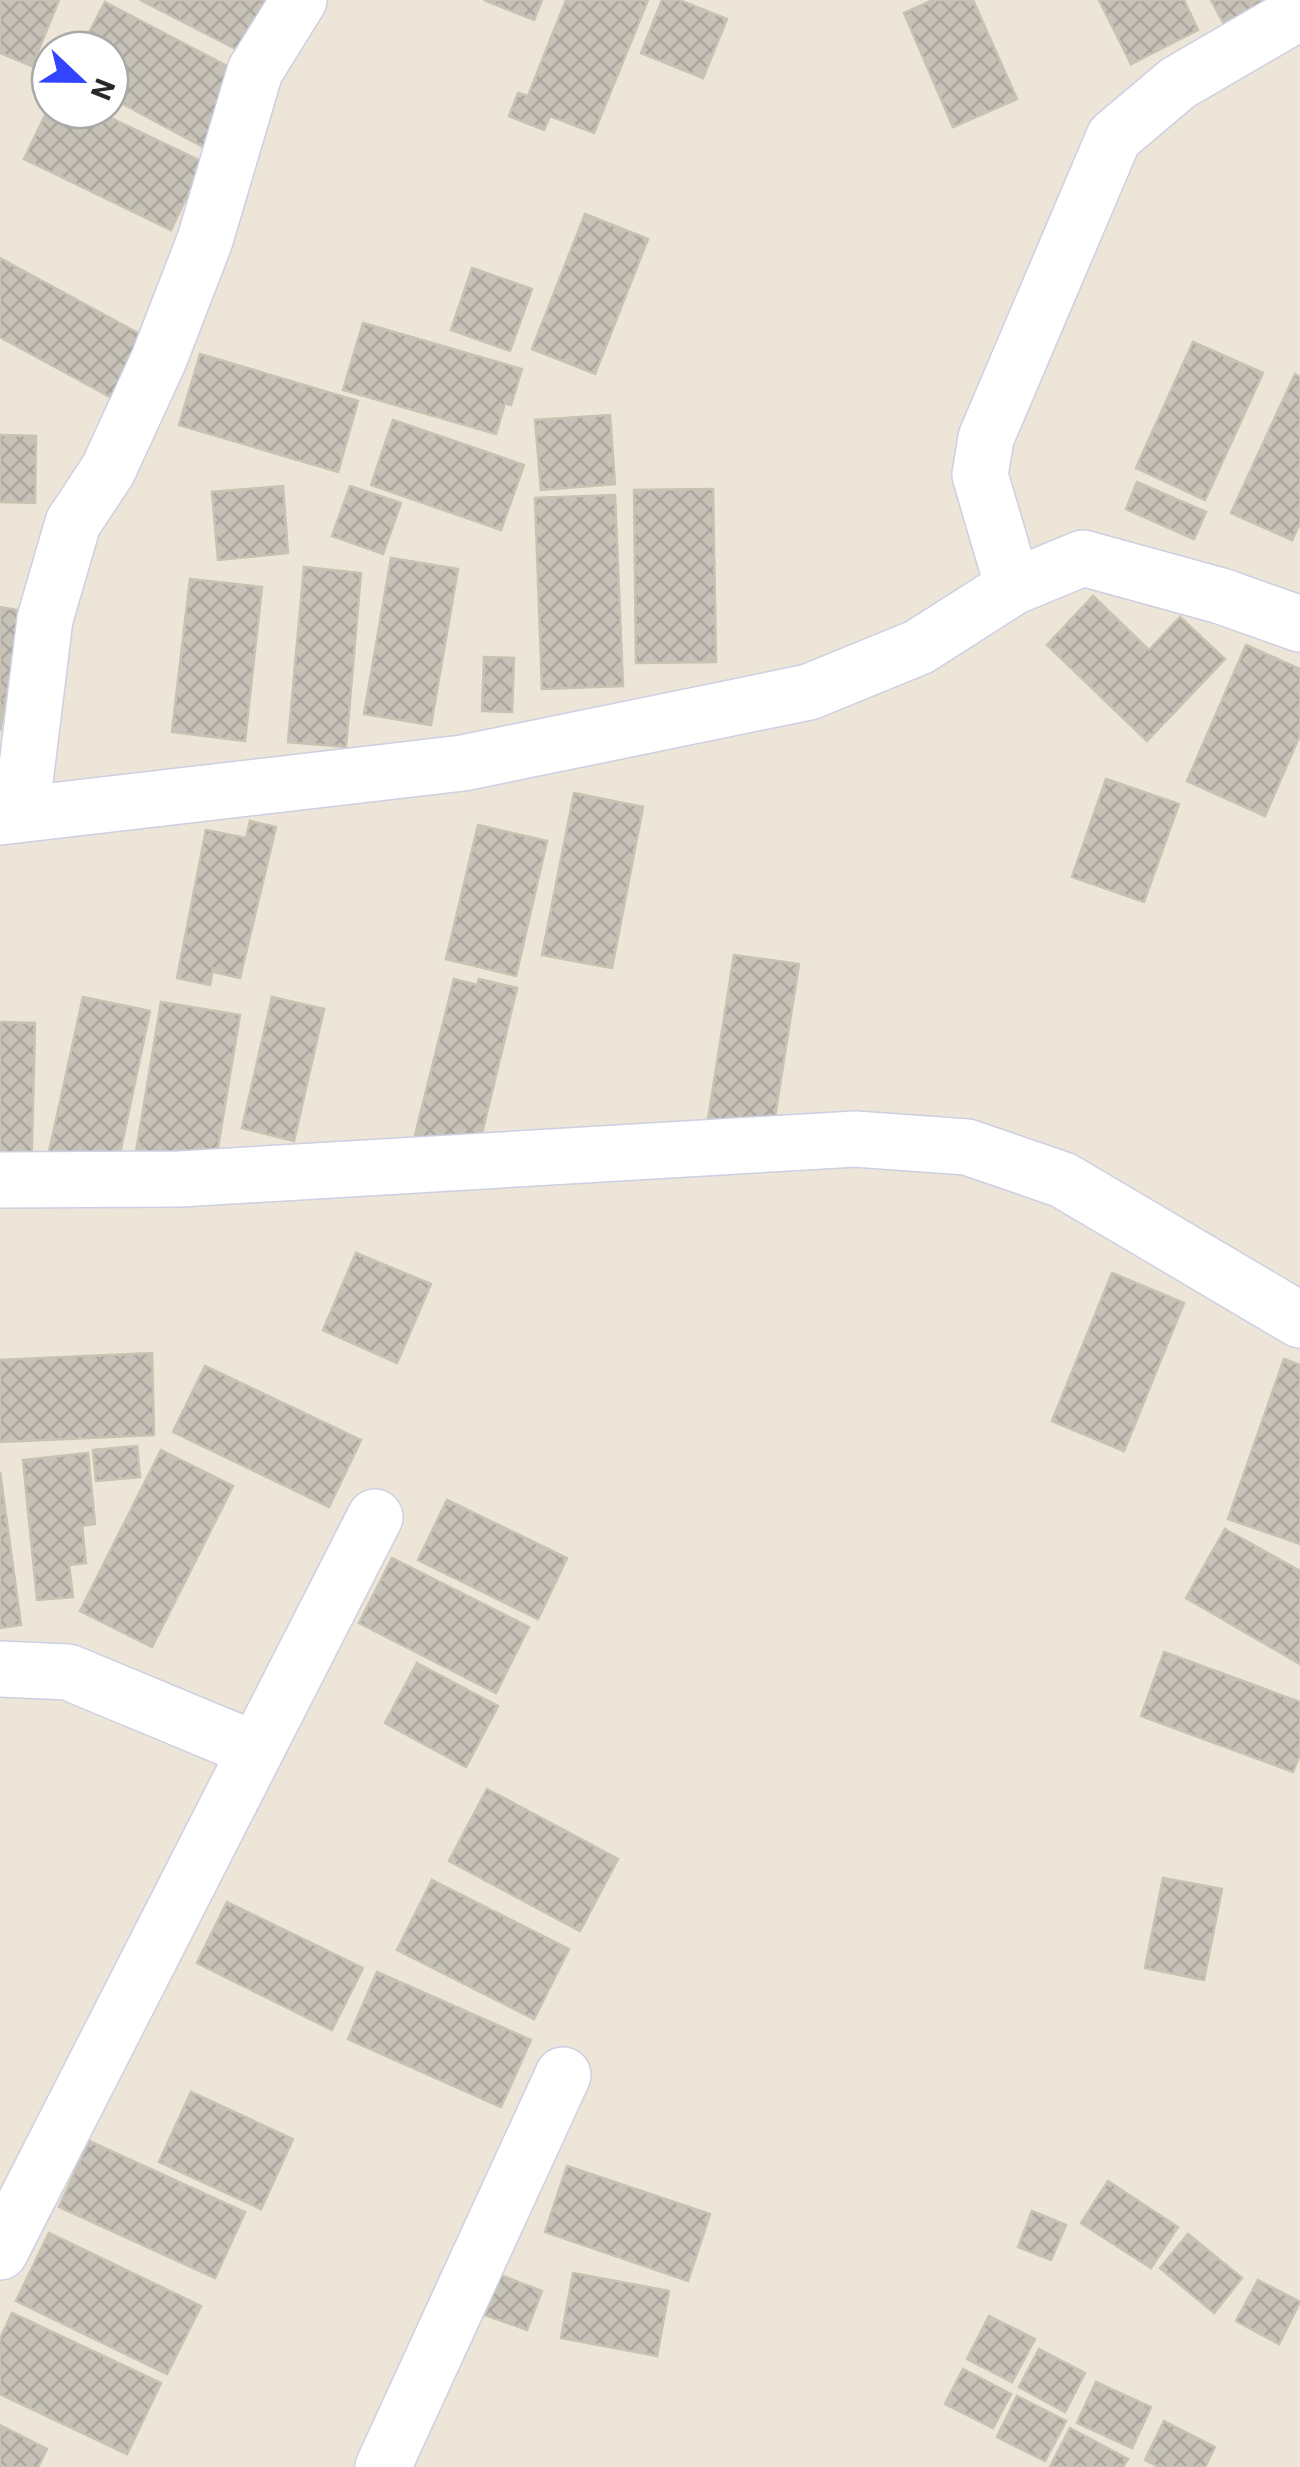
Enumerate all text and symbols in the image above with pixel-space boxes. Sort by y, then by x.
north arrow [30,30,130,130]
text: N [84,74,122,105]

